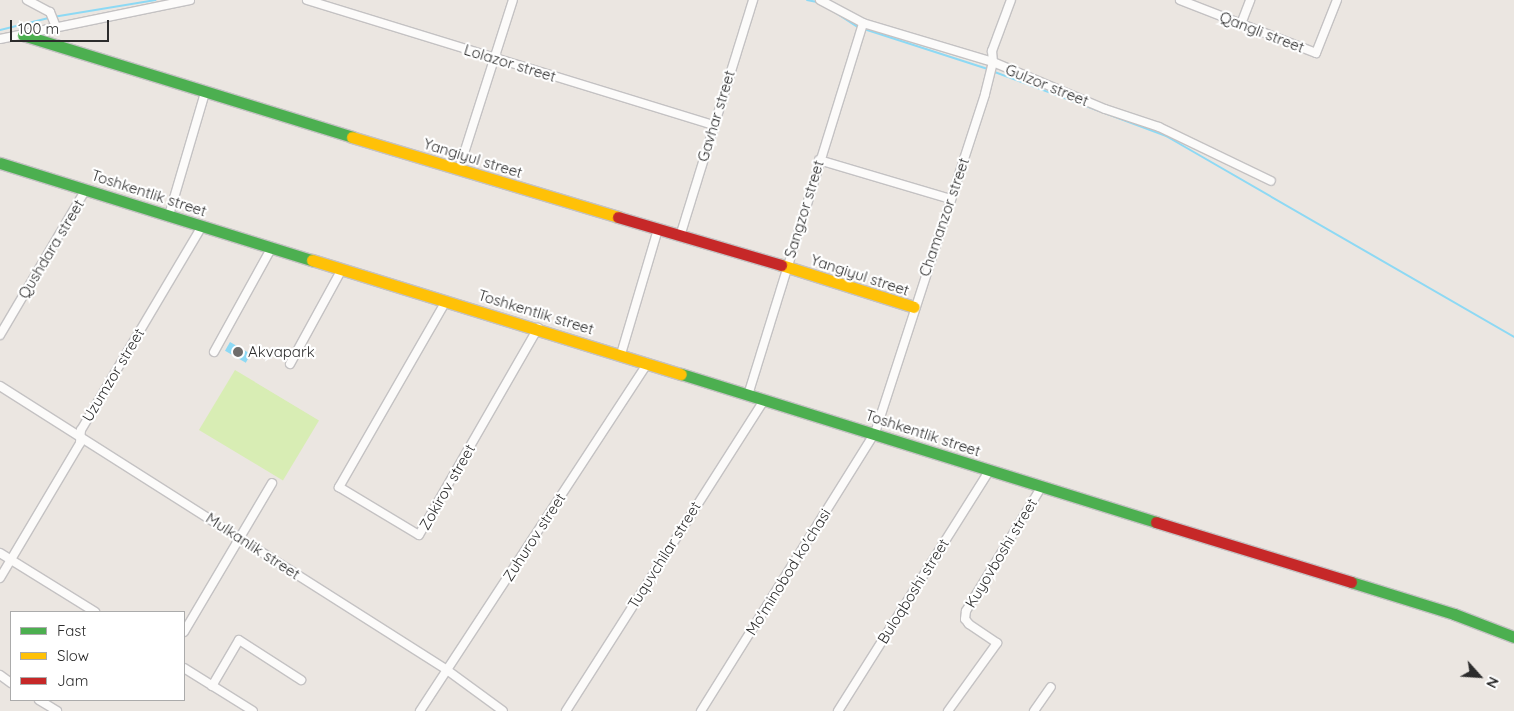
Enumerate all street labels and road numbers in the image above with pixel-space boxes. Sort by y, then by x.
street label: Qangli street [1217,8,1307,56]
street label: Lolazor street [462,40,558,86]
street label: Gulzor street [1003,60,1091,110]
street label: Gavhar street [694,68,738,164]
street label: Yangiyul street [421,134,525,182]
street label: Chamanzor street [915,155,973,279]
street label: Sangzor street [781,158,827,260]
street label: Toshkentlik street [89,166,209,220]
street label: Qushdara street [14,196,88,302]
street label: Yangiyul street [809,251,911,299]
street label: Toshkentlik street [476,286,596,338]
street label: Uzumzor street [78,325,148,425]
street label: Toshkentlik street [863,406,983,460]
street label: Zokirov street [415,441,479,533]
street label: Zuhurov street [499,490,569,584]
street label: Kuyovboshi street [961,495,1041,611]
street label: Tuquvchilar street [624,498,704,612]
street label: Mo'minobod ko'chasi [742,505,834,639]
street label: Mulkanlik street [203,509,303,583]
street label: Buloqboshi street [873,535,953,647]

